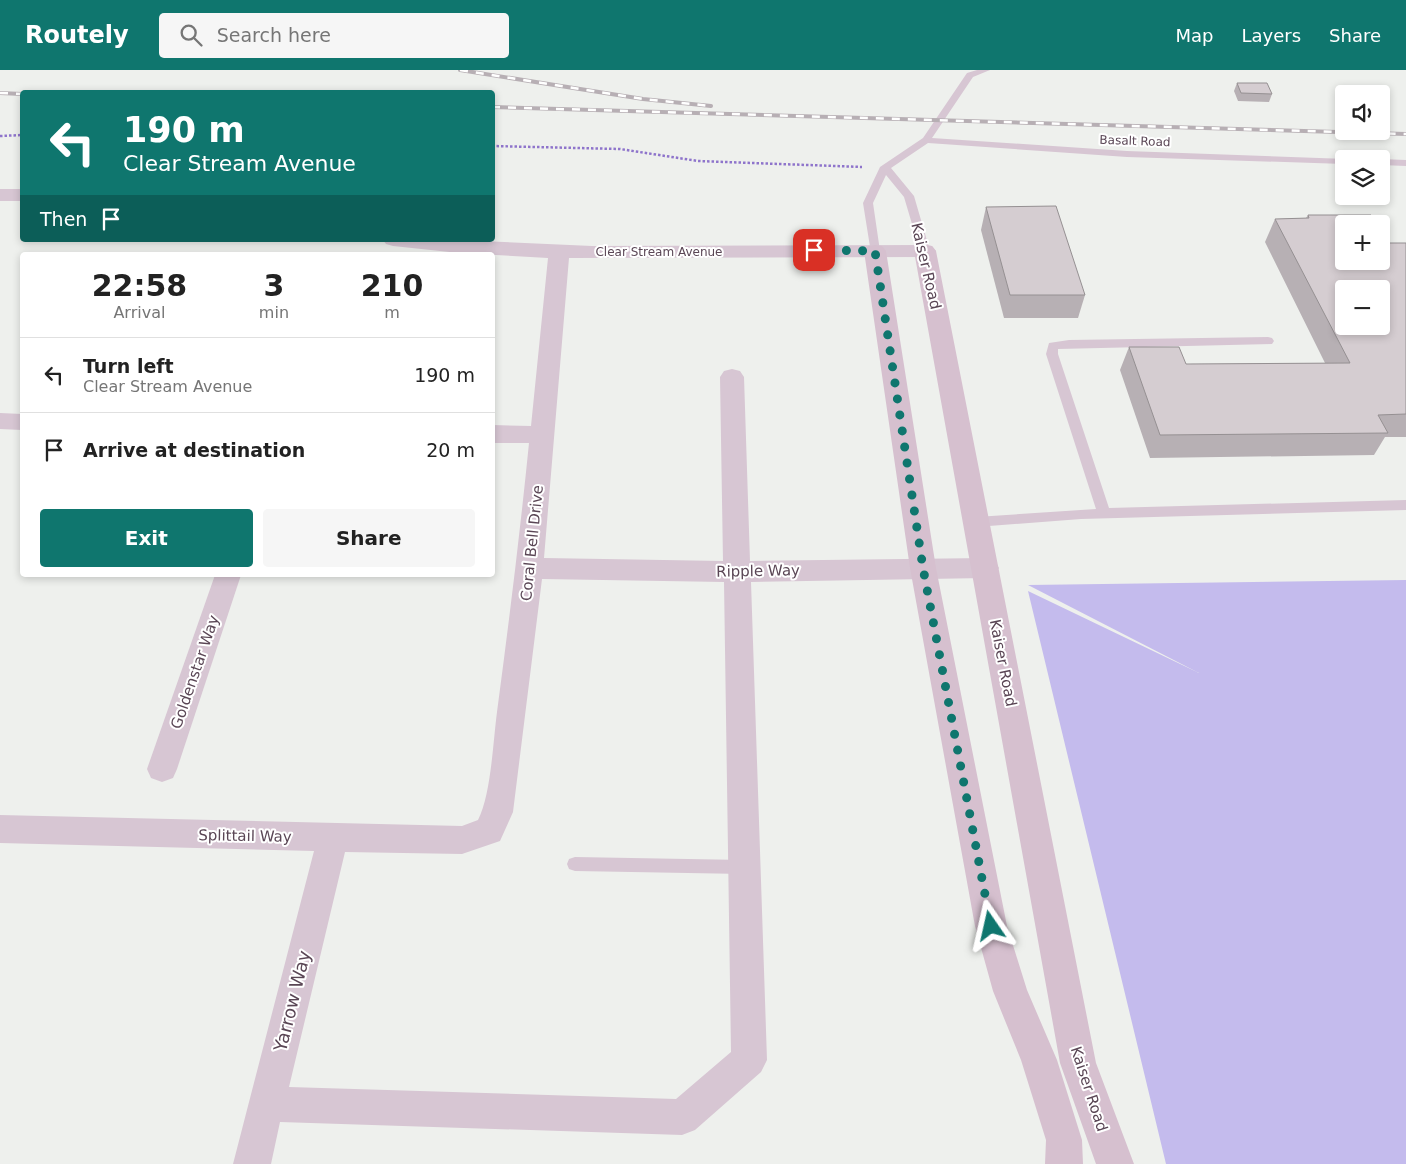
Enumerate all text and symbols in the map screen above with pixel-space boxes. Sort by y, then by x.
search box [159,13,509,58]
text: Routely [25,21,129,49]
icon: search [177,21,205,49]
text: Search here [217,24,331,46]
text: Map [1175,25,1213,46]
text: Layers [1241,25,1301,46]
text: Share [1329,25,1381,46]
map controls [1335,85,1390,335]
button: sound [1335,85,1390,140]
icon: left [40,110,105,175]
text: 190 m [123,110,245,150]
street label: Basalt Road [1099,133,1171,149]
button: layers [1335,150,1390,205]
text: Clear Stream Avenue [123,151,356,176]
icon: arrive [97,205,125,233]
text: Then [40,208,87,230]
button: + [1335,215,1390,270]
street label: Kaiser Road [907,221,945,311]
pin [793,229,835,271]
icon: arrive [800,236,828,264]
street label: Clear Stream Avenue [595,245,723,259]
text: 22:58 [92,268,187,303]
text: 3 [263,268,284,303]
text: 210 [361,268,423,303]
button: − [1335,280,1390,335]
text: Arrival [113,303,165,322]
text: min [259,303,289,322]
text: m [384,303,400,322]
text: Turn left [83,355,174,377]
icon: left [40,361,68,389]
text: 190 m [414,364,475,386]
text: Clear Stream Avenue [83,377,252,396]
icon: arrive [40,436,68,464]
text: Arrive at destination [83,439,305,461]
text: 20 m [426,439,475,461]
street label: Coral Bell Drive [517,484,547,602]
button: Exit [40,509,253,567]
button: Share [263,509,475,567]
street label: Ripple Way [716,561,800,581]
street label: Goldenstar Way [167,613,223,731]
street label: Kaiser Road [986,618,1020,708]
street label: Splittail Way [198,826,292,846]
position arrow [964,899,1016,951]
street label: Yarrow Way [269,948,315,1055]
street label: Kaiser Road [1067,1044,1111,1134]

